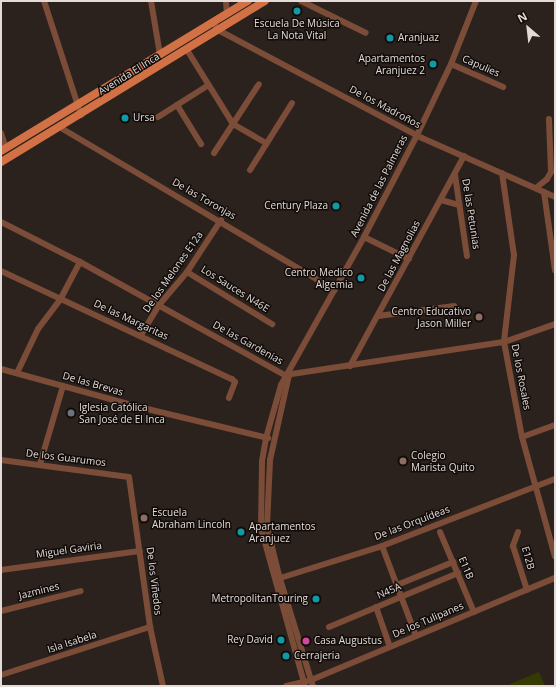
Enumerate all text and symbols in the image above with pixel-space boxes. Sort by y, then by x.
marker: Escuela De Música La Nota Vital [292,6,302,16]
north arrow [508,8,548,48]
text: N [515,8,530,26]
place label: Escuela De Música La Nota Vital [254,17,340,40]
place label: Aranjuaz [398,32,439,44]
marker: Aranjuaz [385,33,395,43]
street label: Avenida El Inca [96,50,162,98]
place label: Apartamentos Aranjuez 2 [358,52,425,76]
street label: Capulies [461,52,501,80]
marker: Apartamentos Aranjuez 2 [428,59,438,69]
street label: De los Madroños [347,83,423,131]
place label: Ursa [133,112,155,124]
marker: Ursa [120,113,130,123]
street label: Avenida de las Palmeras [348,133,410,239]
street label: De las Toronjas [170,176,238,222]
street label: De las Petunias [460,178,482,250]
place label: Century Plaza [264,200,328,212]
marker: Century Plaza [331,201,341,211]
street label: De las Magnolias [375,219,423,293]
street label: De los Melones E12a [141,229,205,315]
street label: Los Sauces N46E [199,263,271,315]
place label: Centro Medico Algemia [285,266,353,290]
marker: Centro Medico Algemia [356,273,366,283]
street label: De las Margaritas [92,297,170,343]
place label: Centro Educativo Jason Miller [391,305,471,328]
marker: Centro Educativo Jason Miller [474,312,484,322]
street label: De las Gardenias [211,319,285,367]
street label: De los Rosales [509,343,533,411]
street label: De las Brevas [61,370,125,398]
place label: Iglesia Católica San José de El Inca [79,401,165,424]
marker: Iglesia Católica San José de El Inca [66,408,76,418]
street label: De los Guarumos [25,447,107,469]
place label: Colegio Marista Quito [411,449,475,472]
marker: Colegio Marista Quito [398,456,408,466]
street label: De las Orquídeas [373,503,451,543]
place label: Escuela Abraham Lincoln [152,506,231,530]
marker: Escuela Abraham Lincoln [139,513,149,523]
place label: Apartamentos Aranjuez [249,520,316,544]
marker: Apartamentos Aranjuez [236,527,246,537]
street label: Miguel Gaviria [35,539,103,561]
street label: E12B [519,545,537,571]
street label: De los Viñedos [144,546,164,616]
street label: E11B [456,555,476,581]
street label: Jazmines [18,580,60,602]
street label: N45A [375,581,403,601]
place label: MetropolitanTouring [211,593,308,605]
marker: MetropolitanTouring [311,594,321,604]
street label: De los Tulipanes [391,600,465,640]
street label: Isla Isabela [46,628,98,656]
place label: Rey David [227,634,273,646]
marker: Rey David [276,635,286,645]
place label: Casa Augustus [314,635,382,647]
marker: Casa Augustus [301,636,311,646]
place label: Cerrajeria [294,650,340,662]
marker: Cerrajeria [281,651,291,661]

